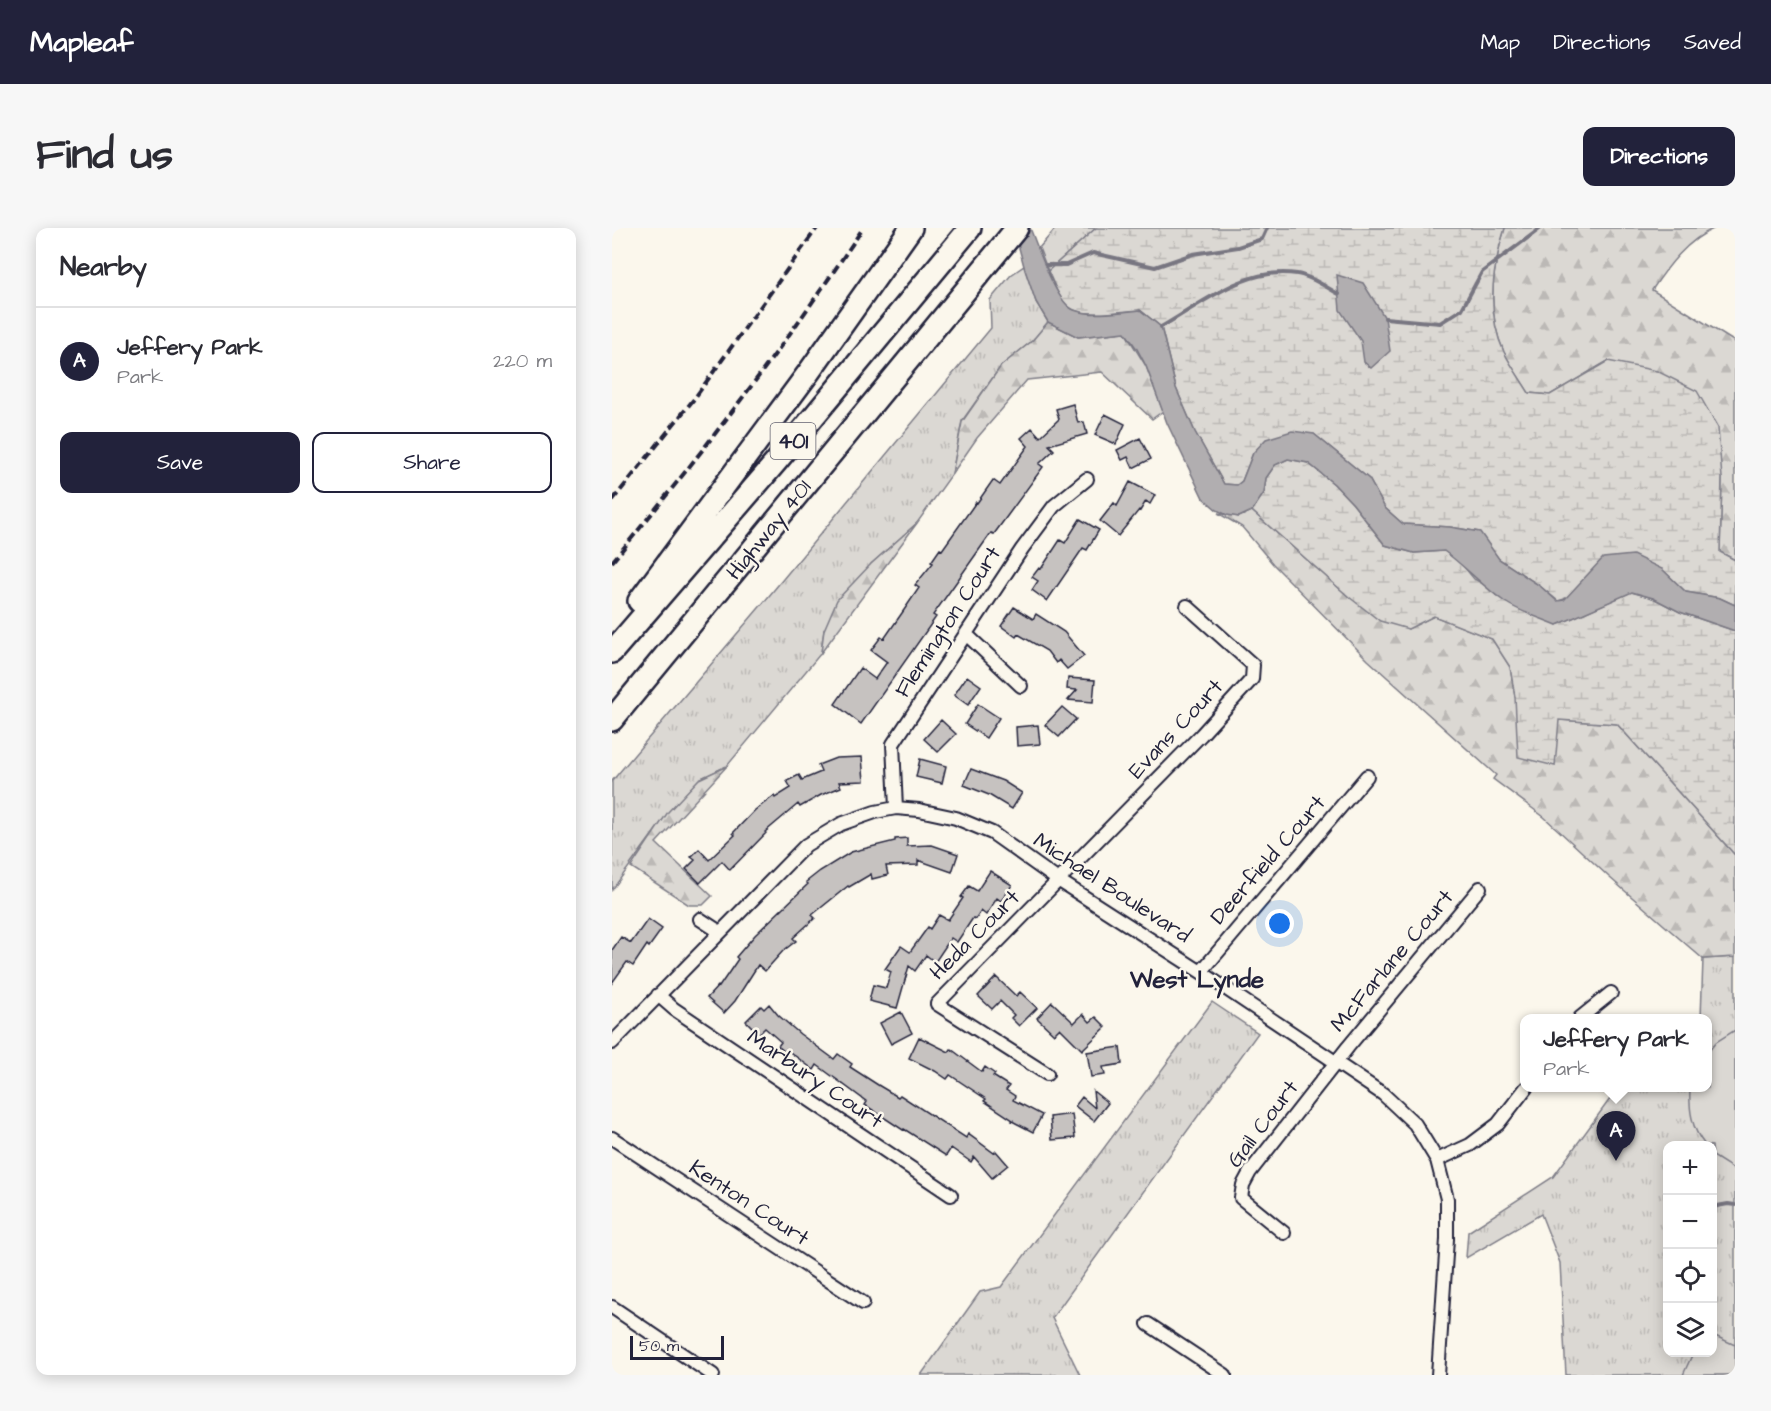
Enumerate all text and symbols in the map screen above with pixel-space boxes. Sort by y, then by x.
text: Mapleaf [30,23,133,62]
text: Map [1480,28,1520,57]
text: Directions [1553,28,1651,57]
text: Saved [1684,28,1741,57]
text: Find us [36,127,173,185]
button: Directions [1583,127,1735,186]
text: Nearby [60,249,147,285]
text: Jeffery Park [117,332,262,363]
text: A [73,347,86,375]
text: 220 m [493,347,552,375]
text: Park [117,363,163,391]
road number: 401 [770,423,816,459]
button: Save [60,432,300,493]
button: Share [312,432,552,493]
street label: Highway 401 [719,473,820,587]
street label: Flemington Court [887,540,1009,704]
street label: Evans Court [1121,672,1231,786]
street label: Deerfield Court [1203,789,1333,931]
street label: Michael Boulevard [1027,825,1197,951]
street label: Heda Court [923,883,1027,987]
street label: McFarlane Court [1323,883,1461,1039]
your location [1265,909,1294,938]
district label: West Lynde [1129,963,1264,999]
popup [1520,1014,1712,1092]
street label: Marbury Court [740,1022,889,1137]
text: Jeffery Park [1543,1024,1689,1055]
text: Park [1543,1055,1590,1083]
street label: Gail Court [1220,1074,1306,1174]
pin: A [1596,1112,1636,1161]
map controls [1663,1141,1717,1357]
button: + [1663,1141,1717,1195]
street label: Kenton Court [683,1153,815,1253]
button: − [1663,1195,1717,1249]
button: locate [1663,1249,1717,1303]
button: layers [1663,1303,1717,1357]
scale bar [630,1333,724,1360]
text: 50 m [639,1335,679,1357]

